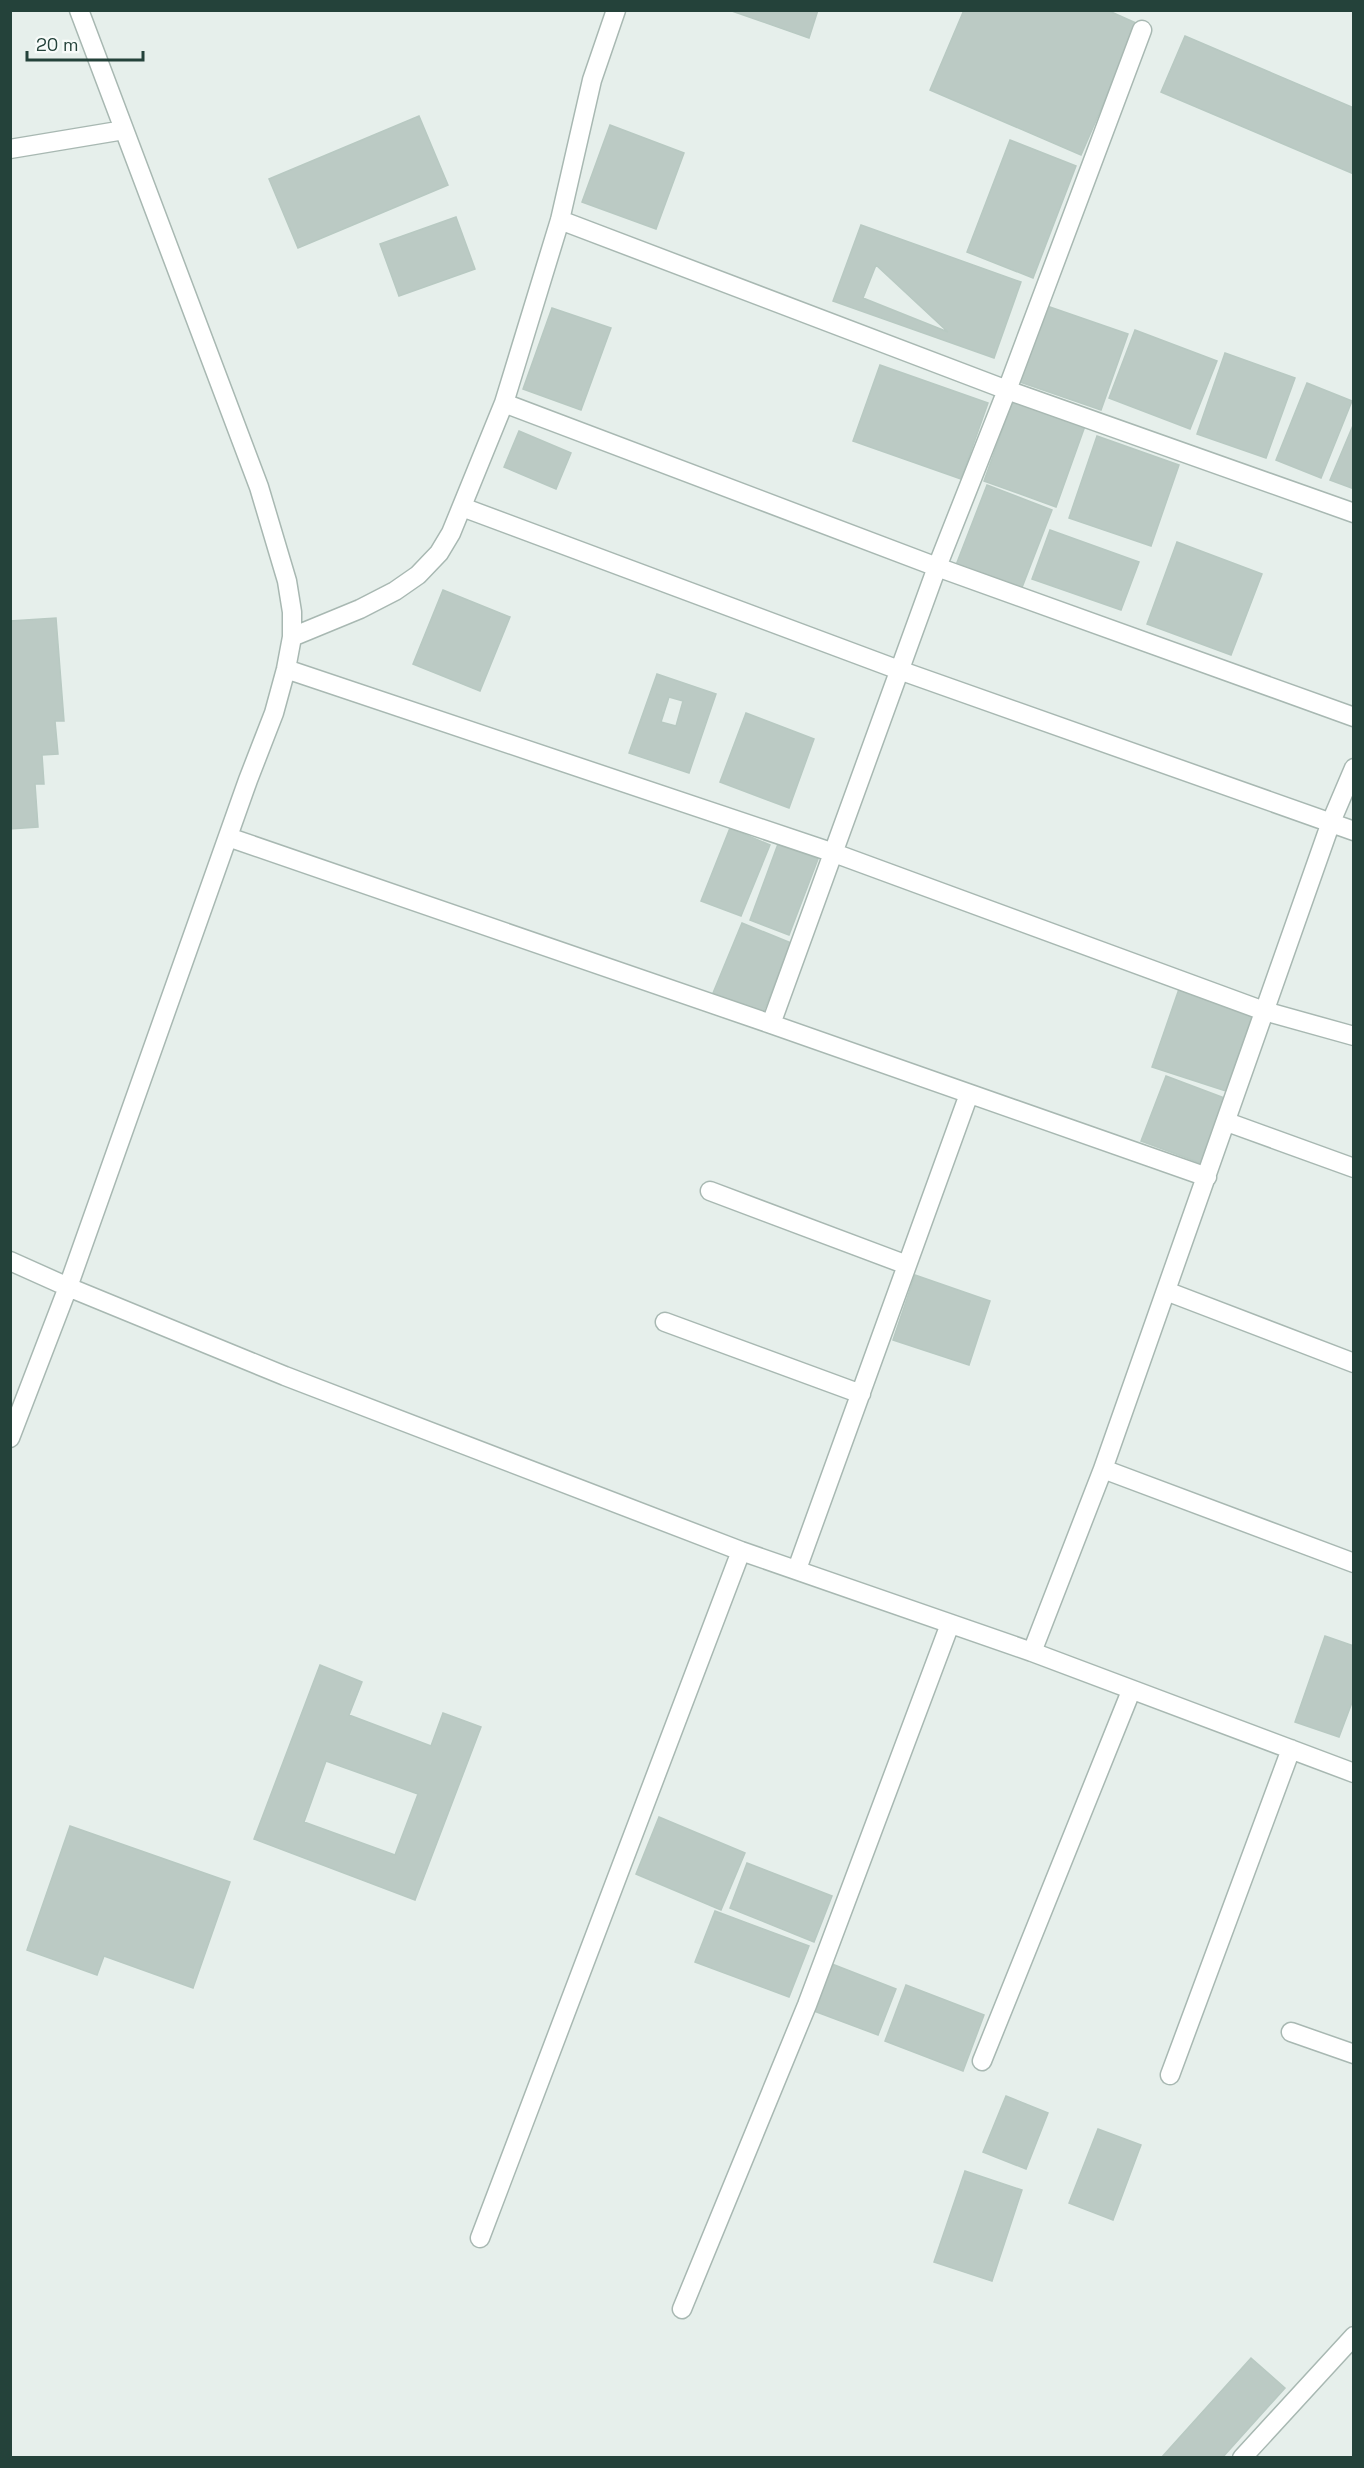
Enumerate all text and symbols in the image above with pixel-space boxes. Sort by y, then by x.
scale bar [27,24,142,62]
text: 20 m [36,33,79,56]

